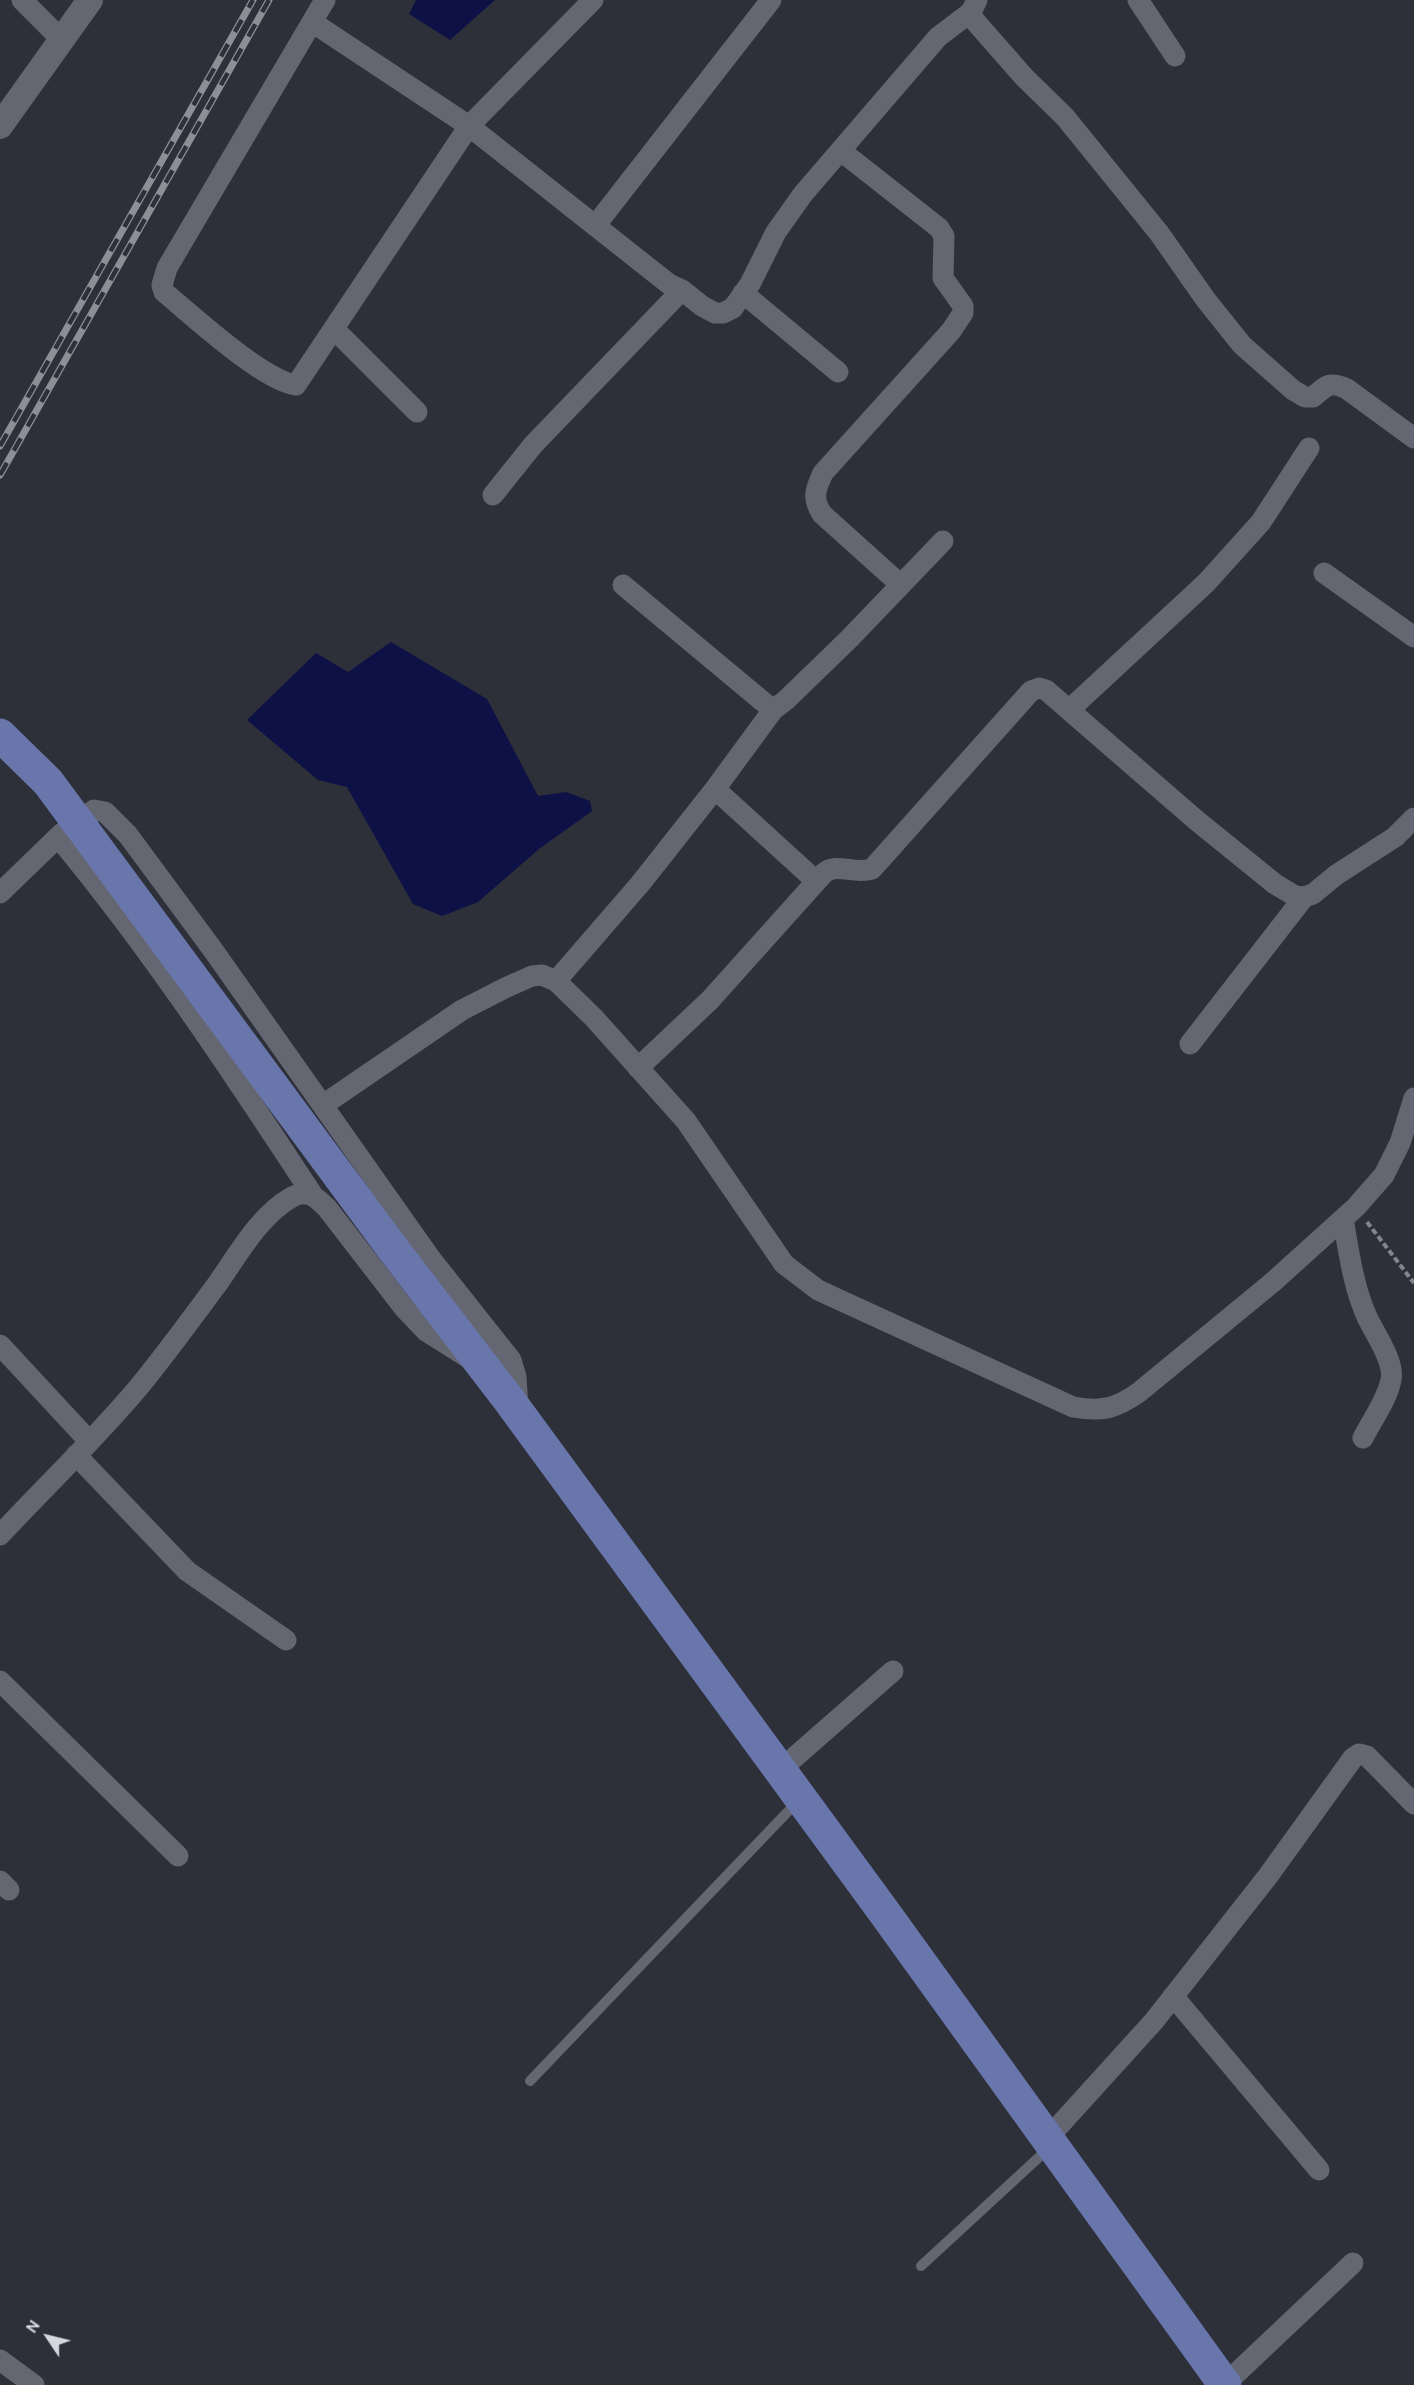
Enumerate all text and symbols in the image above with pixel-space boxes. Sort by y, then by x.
north arrow [18,2307,78,2367]
text: N [22,2316,44,2336]

